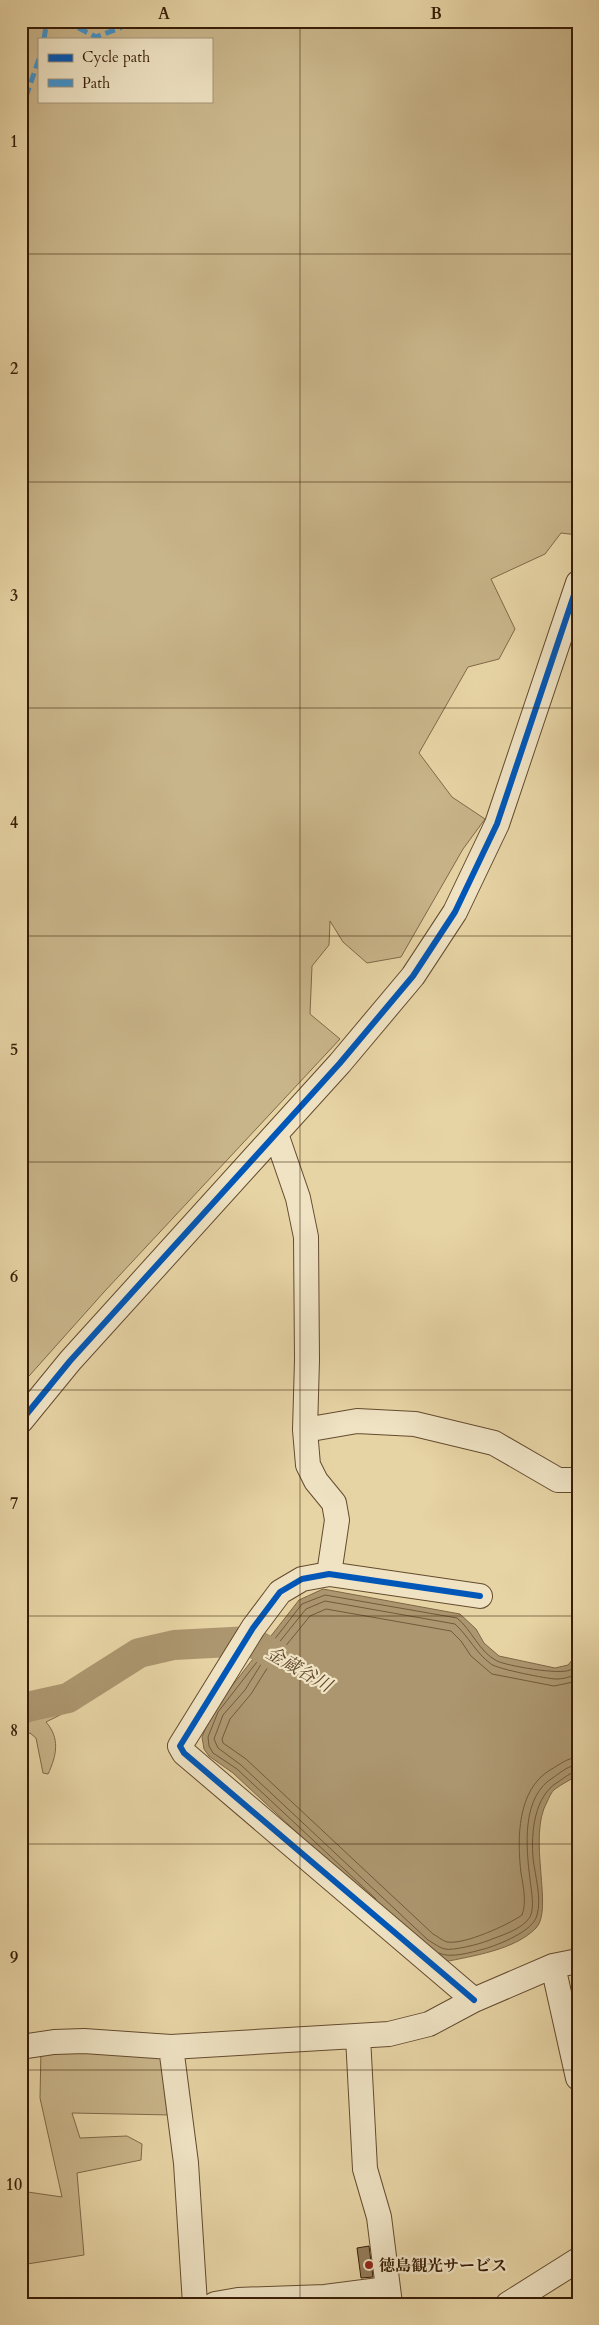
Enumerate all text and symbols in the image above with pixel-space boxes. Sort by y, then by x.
text: A [158,3,170,25]
text: B [430,3,442,25]
legend [38,38,212,102]
text: Cycle path [82,47,151,67]
text: Path [82,73,111,93]
text: 1 [10,131,18,153]
text: 2 [10,358,18,380]
text: 3 [10,585,18,607]
text: 4 [10,812,18,834]
text: 5 [10,1039,18,1061]
text: 6 [10,1266,18,1288]
text: 7 [10,1493,18,1515]
water label: 金蔵谷川 [261,1641,338,1699]
text: 8 [10,1720,18,1742]
text: 9 [10,1947,18,1969]
text: 10 [6,2174,22,2196]
place label: 徳島観光サービス [379,2255,507,2277]
marker: 徳島観光サービス [363,2259,375,2271]

